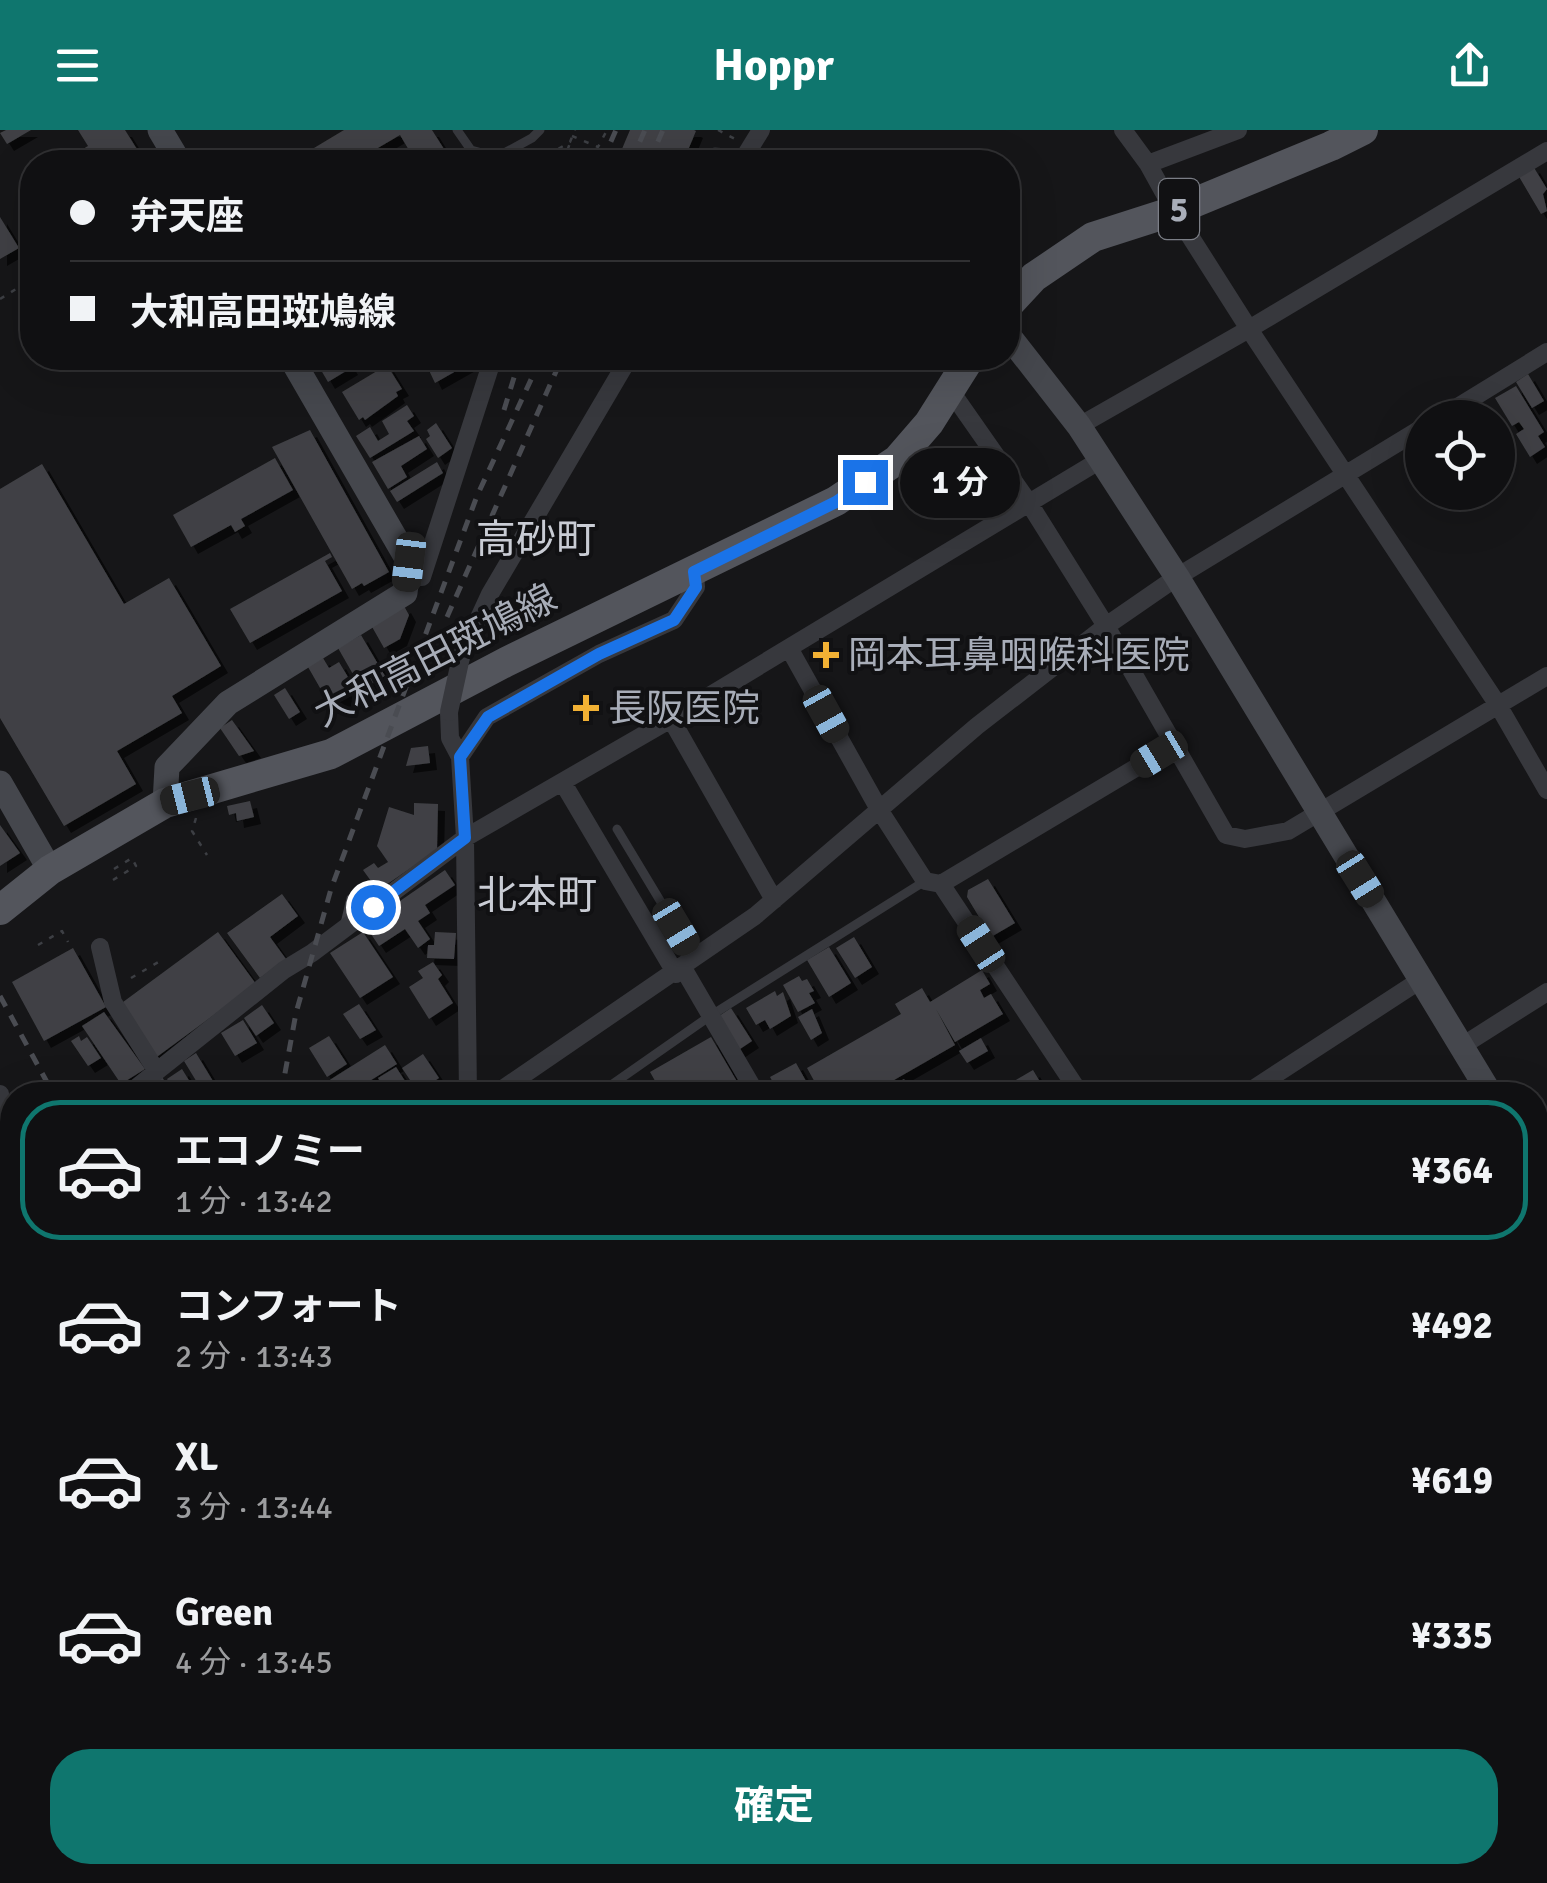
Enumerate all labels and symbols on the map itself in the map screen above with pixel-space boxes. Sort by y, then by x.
road number: 5 [1159,179,1199,239]
callout: 1 分 [900,447,1020,517]
route end [843,460,888,505]
district label: 高砂町 [476,515,596,565]
car [390,530,428,594]
street label: 大和高田斑鳩線 [306,574,564,737]
place label: 岡本耳鼻咽喉科医院 [848,632,1190,679]
marker: 岡本耳鼻咽喉科医院 [813,642,839,668]
car [798,680,854,748]
place label: 長阪医院 [608,685,760,732]
marker: 長阪医院 [573,695,599,721]
car [1126,726,1192,782]
car [157,774,223,818]
car [1331,846,1389,912]
district label: 北本町 [477,871,597,921]
route start [351,885,396,930]
car [648,894,704,960]
car [952,911,1010,977]

